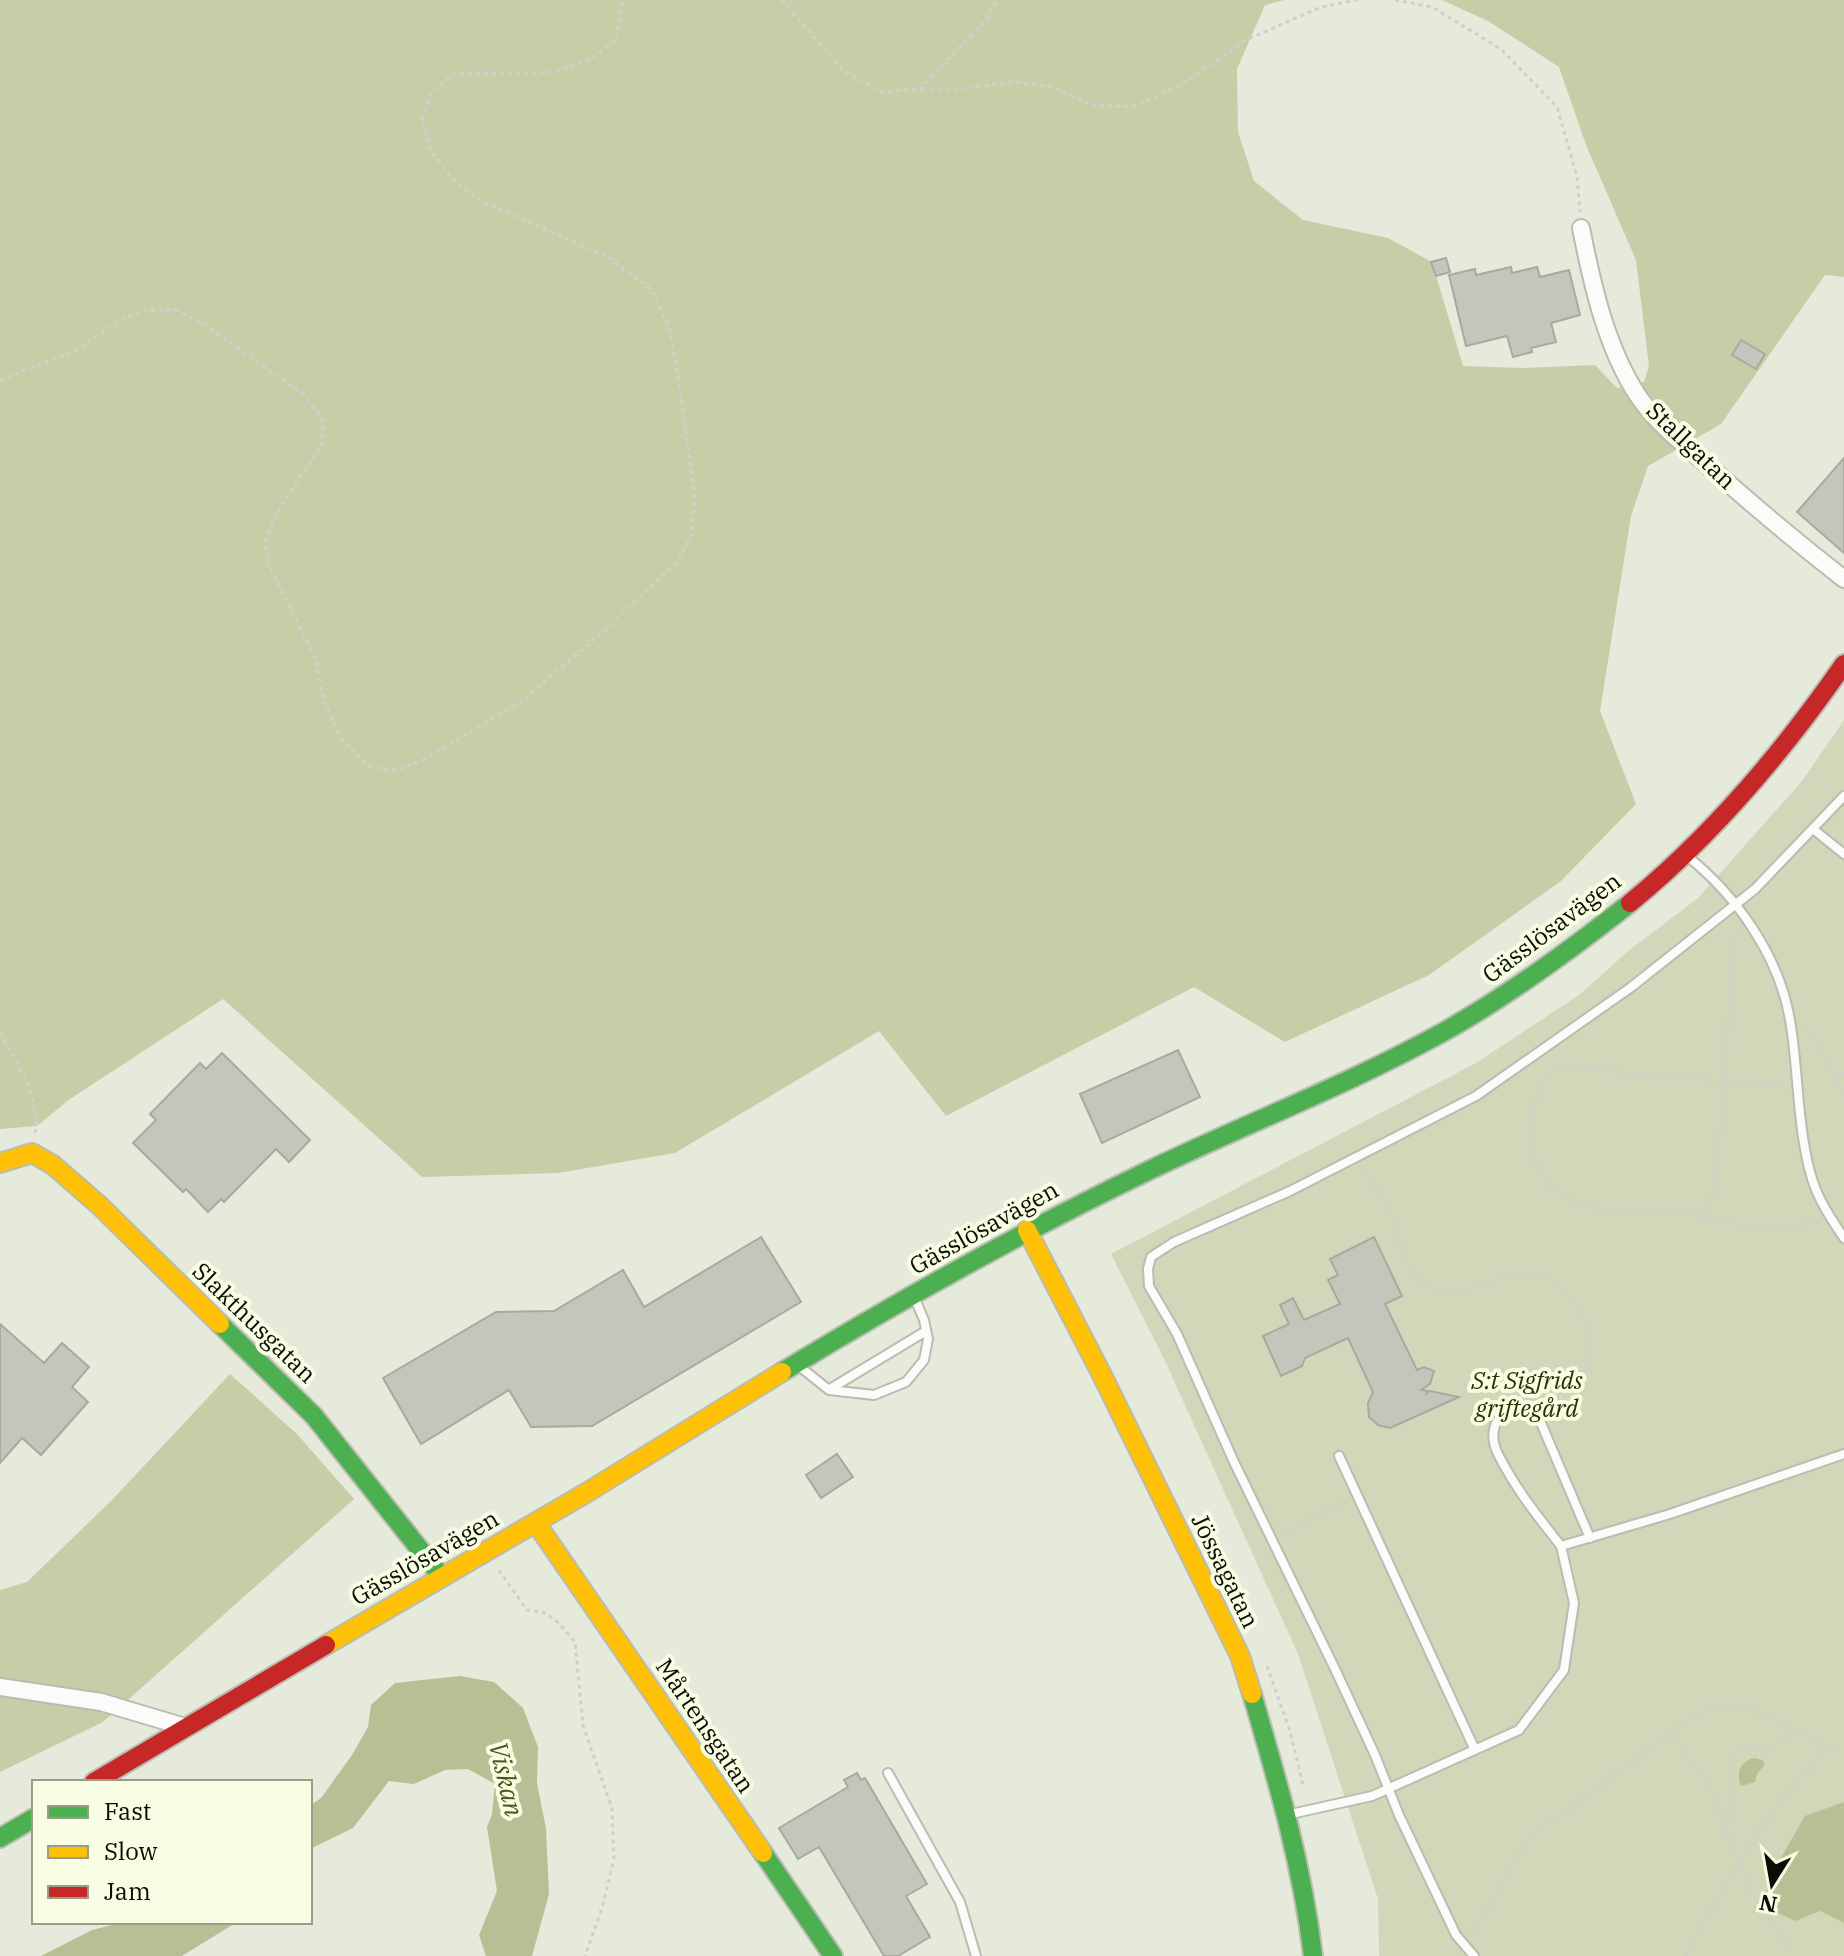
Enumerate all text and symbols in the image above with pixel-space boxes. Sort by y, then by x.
street label: Stallgatan [1640,395,1743,496]
street label: Gässlösavägen [1476,865,1627,990]
street label: Gässlösavägen [903,1173,1064,1281]
street label: Slakthusgatan [186,1255,324,1390]
park label: S:t Sigfrids griftegård [1470,1364,1583,1424]
street label: Gässlösavägen [345,1502,504,1612]
street label: Jössagatan [1184,1508,1267,1633]
street label: Mårtensgatan [649,1652,763,1799]
water label: Viskan [482,1738,532,1820]
legend [32,1780,312,1924]
text: Fast [104,1795,151,1827]
text: Slow [104,1835,158,1867]
north arrow [1732,1844,1812,1924]
text: Jam [104,1875,151,1907]
text: N [1757,1888,1779,1920]

